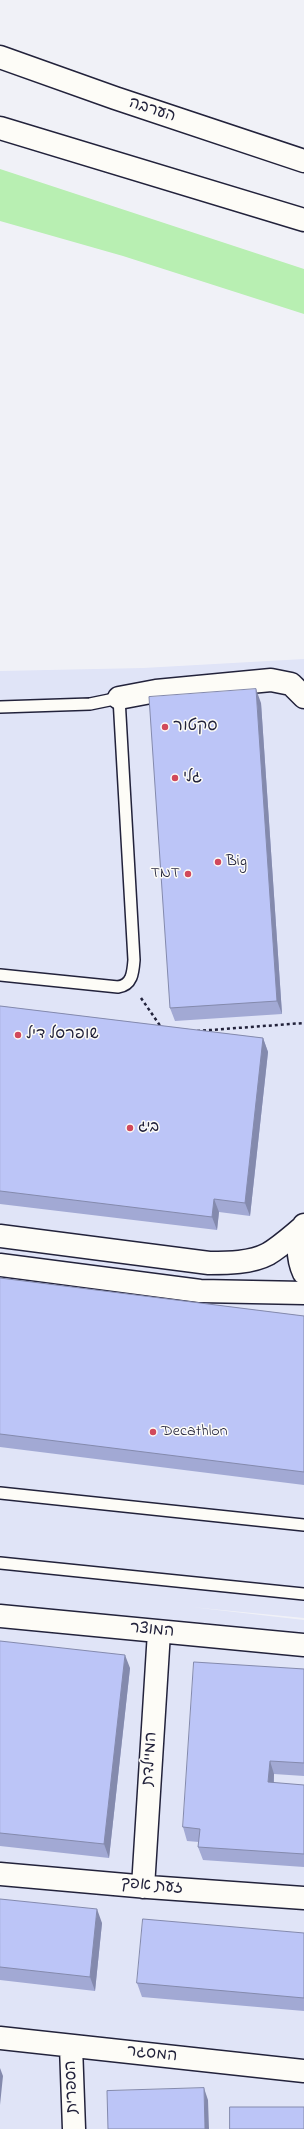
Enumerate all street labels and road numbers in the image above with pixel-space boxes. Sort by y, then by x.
street label: הערבה [126,94,178,128]
street label: המוצר [129,1620,175,1642]
street label: המיילדת [140,1731,162,1787]
street label: זעת אפך [120,1875,184,1899]
street label: המסגר [126,2043,178,2067]
street label: הספרית [62,2060,84,2114]

